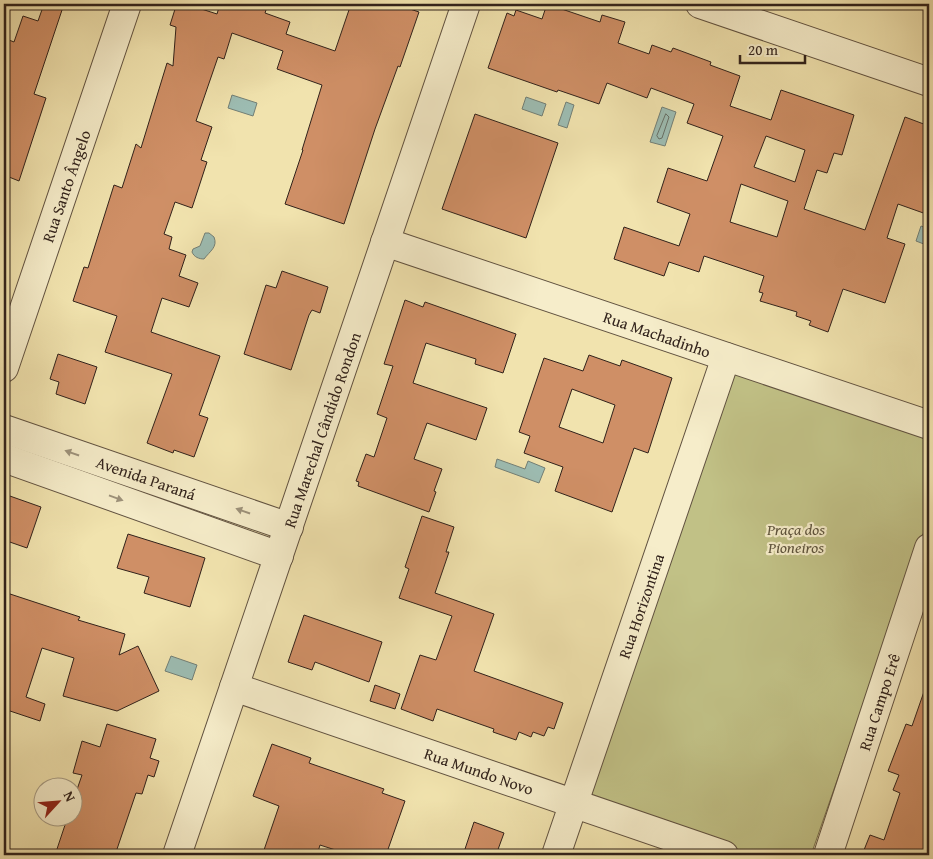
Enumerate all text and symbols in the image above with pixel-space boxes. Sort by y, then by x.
scale bar [740,32,806,64]
text: 20 m [748,39,779,60]
street label: Rua Santo Ângelo [36,127,96,245]
street label: Rua Machadinho [600,304,714,364]
street label: Rua Marechal Cândido Rondon [277,329,367,531]
one-way arrow [65,449,80,456]
street label: Avenida Paraná [93,450,199,506]
one-way arrow [108,495,123,502]
one-way arrow [235,507,250,514]
park label: Praça dos Pioneiros [766,517,825,559]
street label: Rua Horizontina [612,550,670,662]
street label: Rua Campo Erê [852,650,906,754]
street label: Rua Mundo Novo [421,741,537,801]
north arrow [32,776,82,826]
text: N [59,788,81,805]

